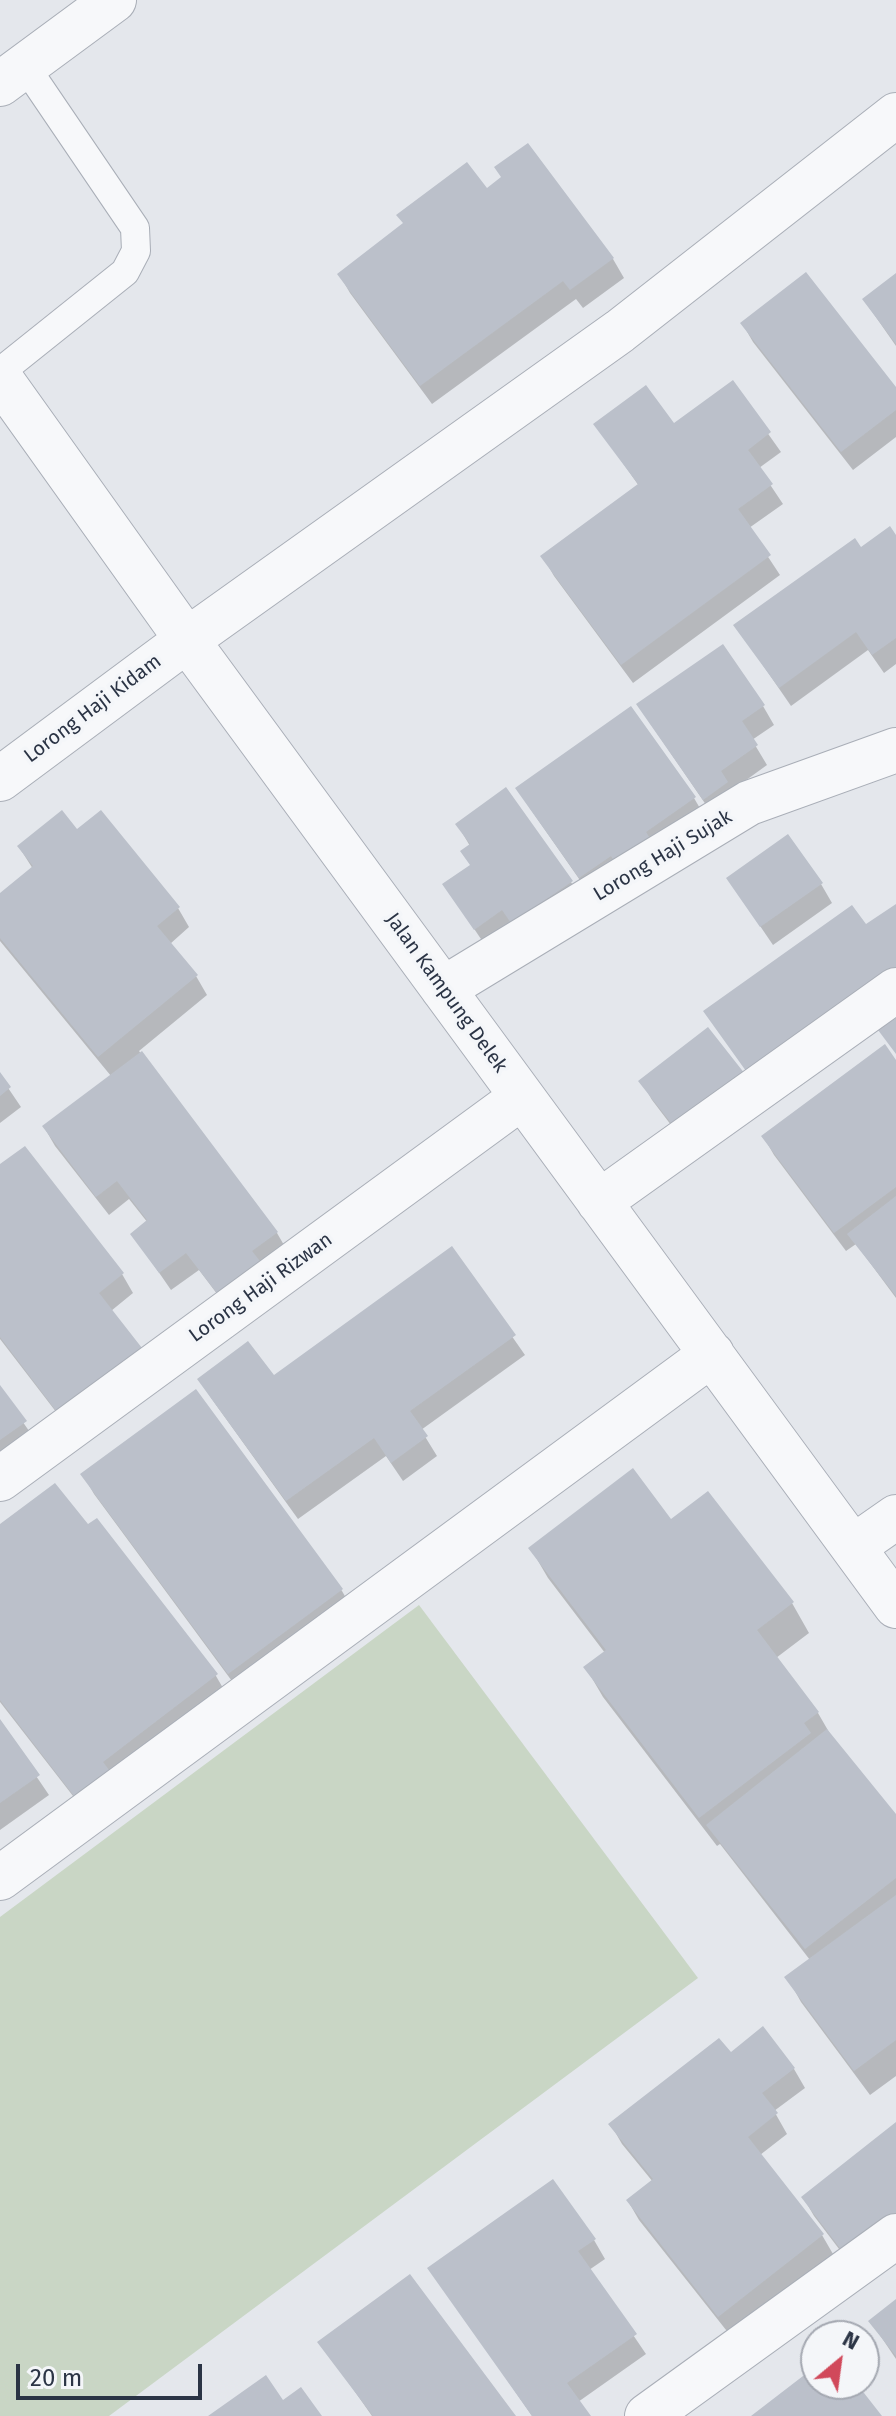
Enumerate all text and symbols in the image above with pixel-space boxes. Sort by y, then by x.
street label: Lorong Haji Kidam [20,650,166,768]
street label: Lorong Haji Sujak [589,805,737,907]
street label: Jalan Kampung Delek [380,908,512,1078]
street label: Lorong Haji Rizwan [185,1228,337,1348]
north arrow [800,2320,880,2400]
text: N [838,2325,864,2356]
scale bar [20,2348,206,2398]
text: 20 m [30,2364,82,2392]

